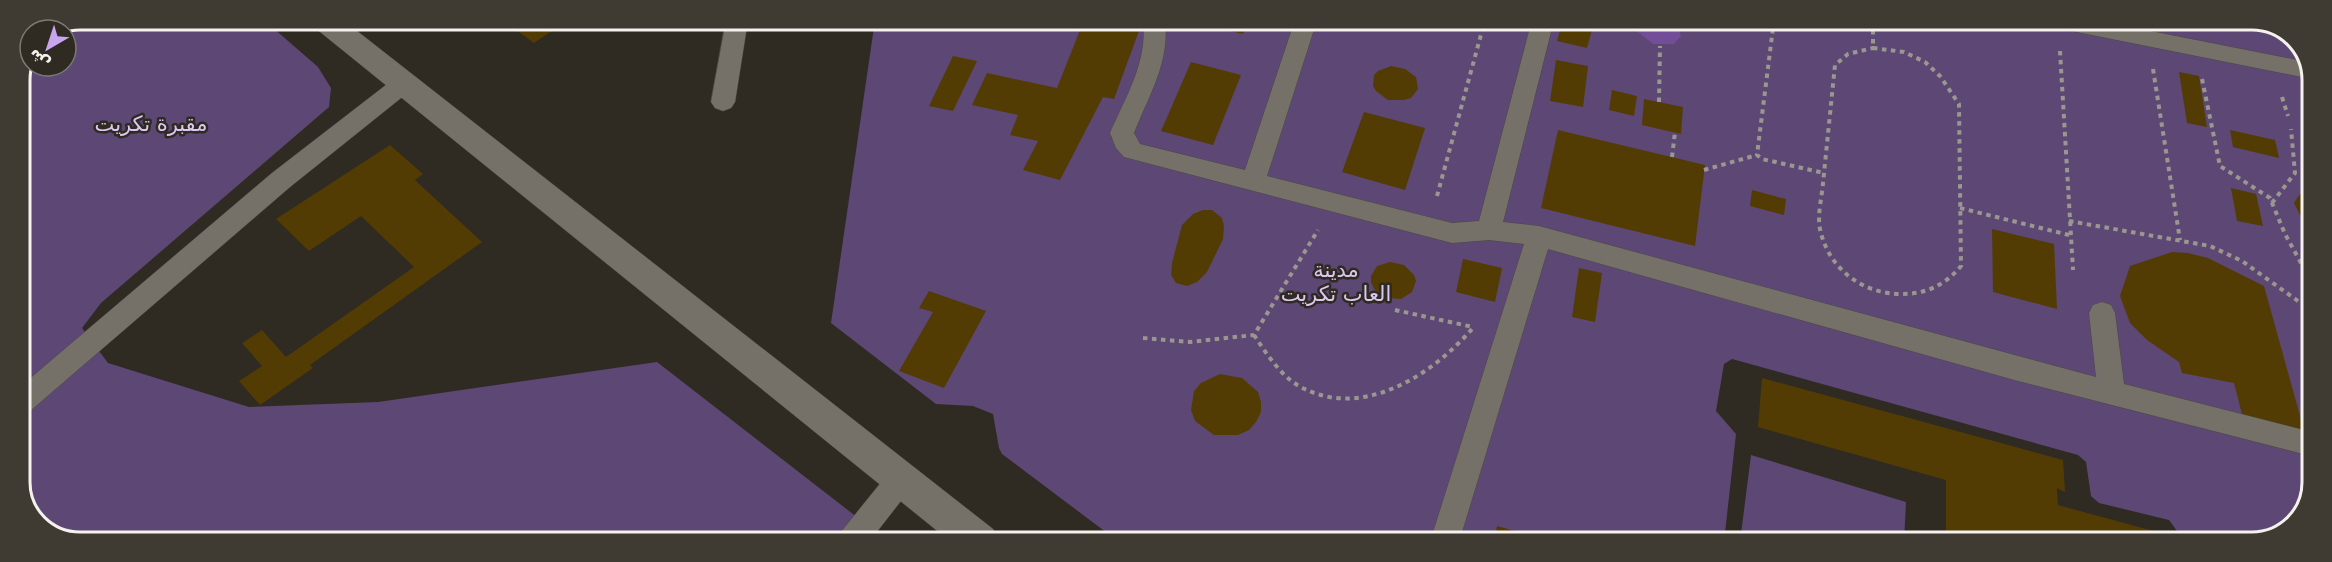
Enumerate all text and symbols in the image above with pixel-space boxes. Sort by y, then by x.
north arrow [18,18,78,78]
text: ش [24,45,53,74]
park label: مقبرة تكريت [95,112,207,136]
park label: مدينة العاب تكريت [1281,258,1391,306]

